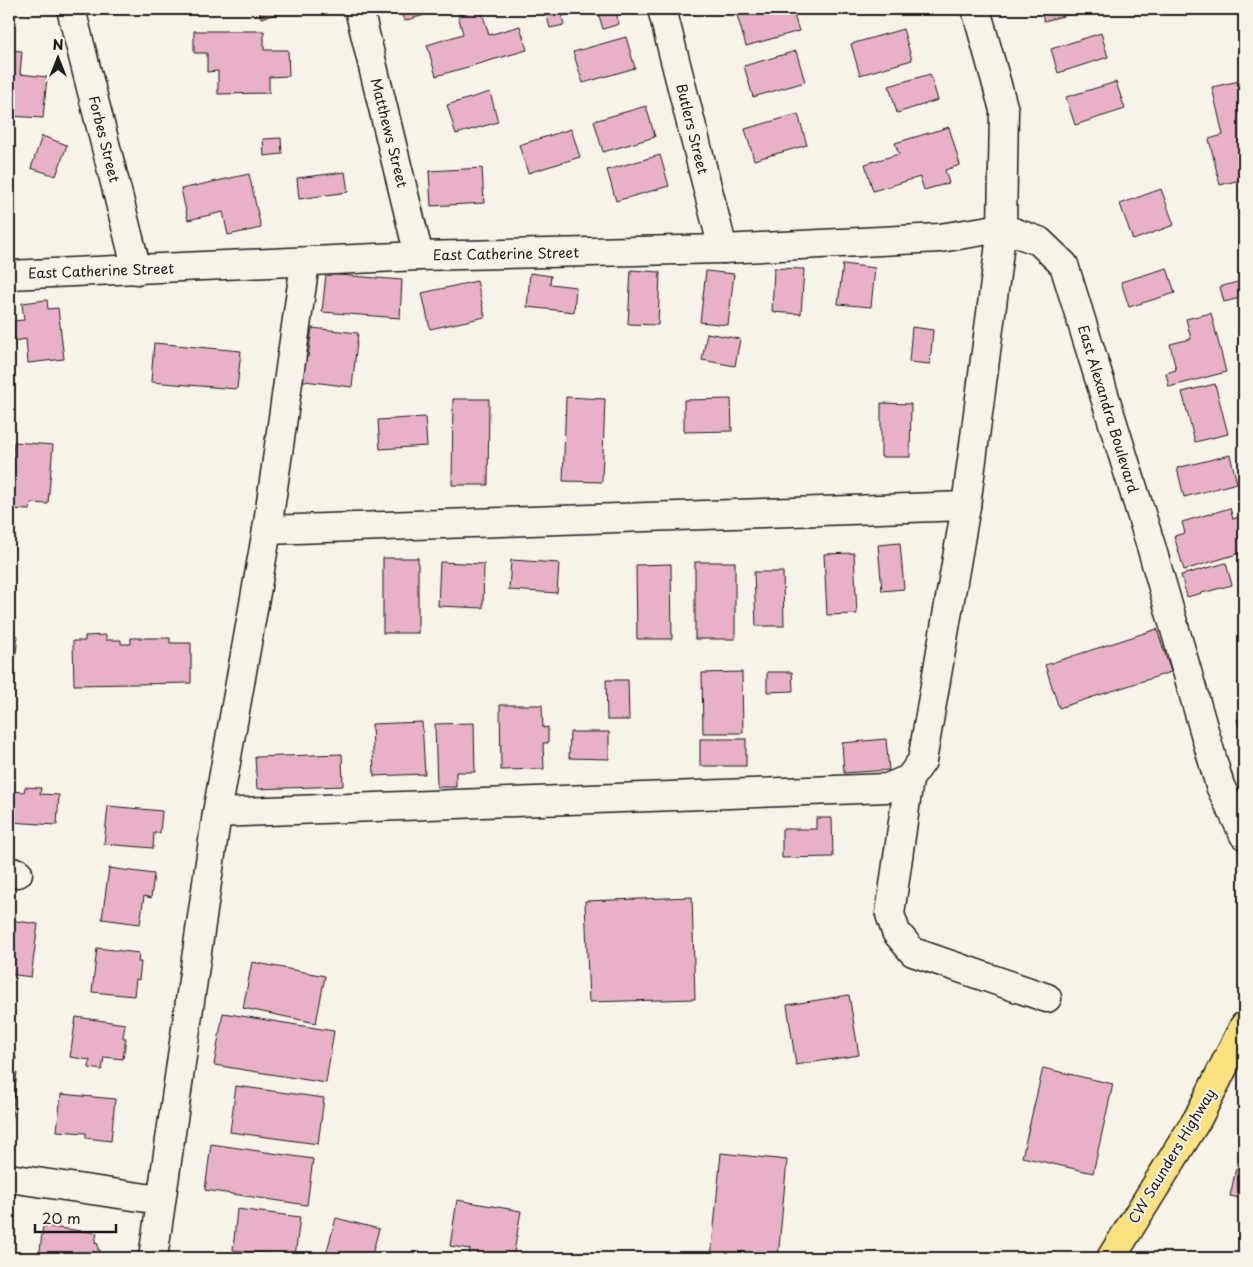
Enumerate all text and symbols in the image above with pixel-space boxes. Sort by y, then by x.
north arrow [32,32,82,82]
text: N [52,34,64,55]
street label: Matthews Street [366,76,413,190]
street label: Butlers Street [671,81,714,177]
street label: Forbes Street [84,93,125,185]
street label: East Catherine Street [433,242,580,265]
street label: East Catherine Street [28,257,175,284]
street label: East Alexandra Boulevard [1073,322,1144,496]
street label: CW Saunders Highway [1123,1084,1220,1227]
scale bar [35,1202,116,1234]
text: 20 m [42,1206,81,1229]

